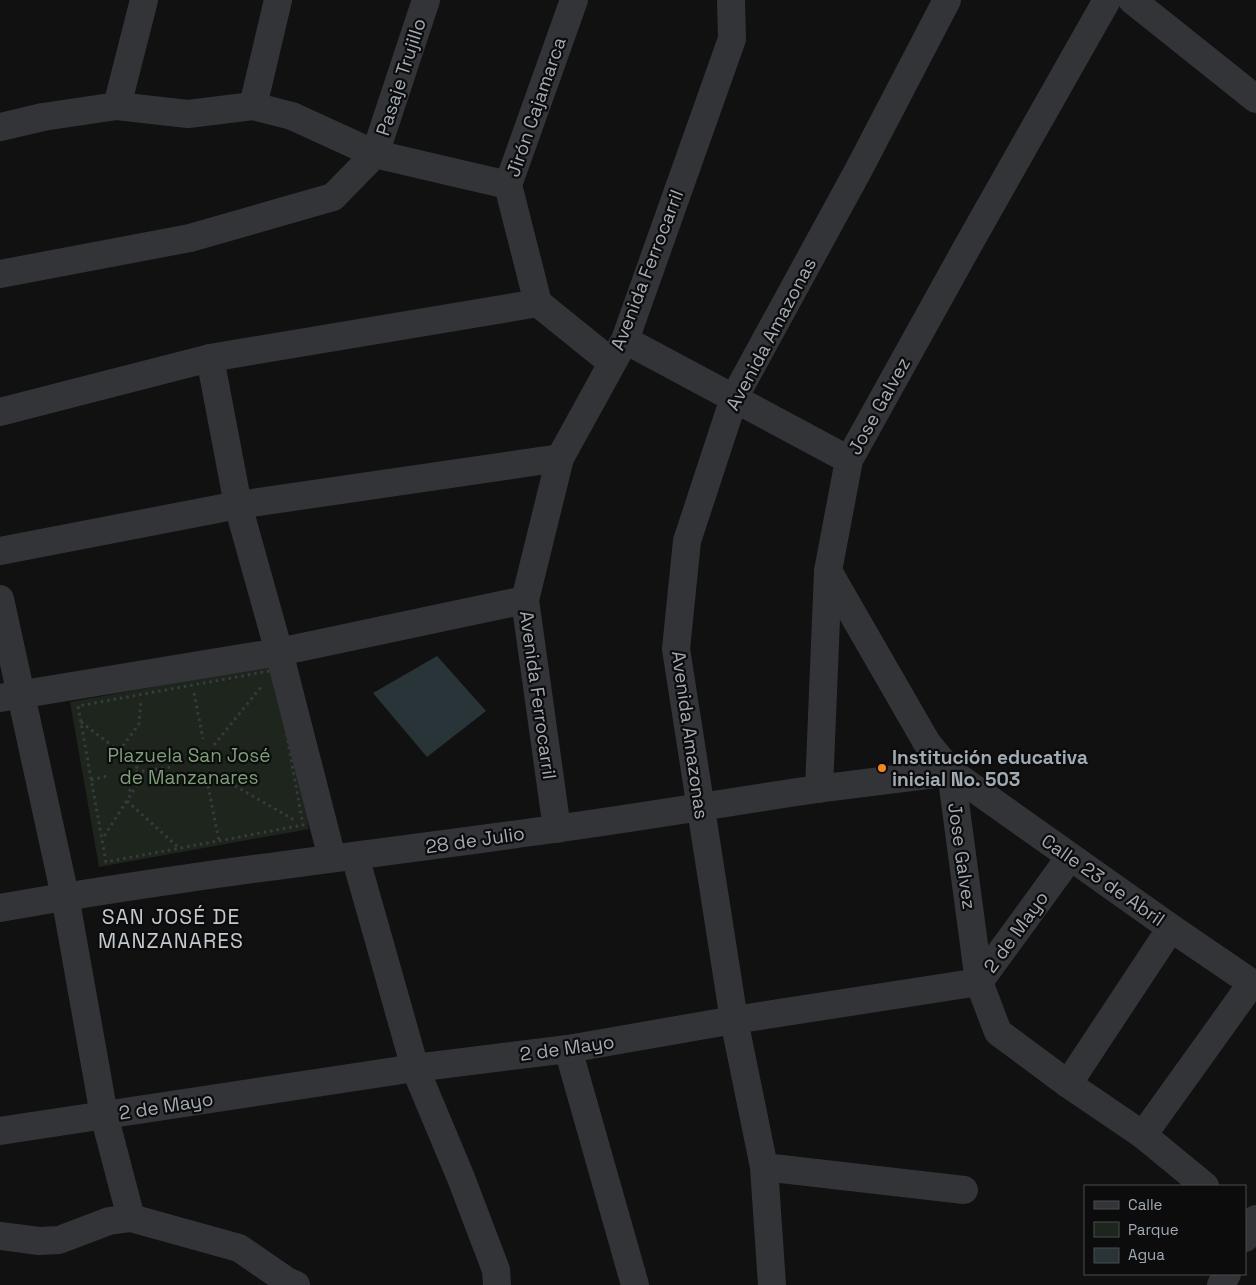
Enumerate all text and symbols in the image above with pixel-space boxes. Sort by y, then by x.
street label: Pasaje Trujillo [370,15,432,139]
street label: Jirón Cajamarca [500,34,572,180]
street label: Avenida Ferrocarril [605,186,689,354]
street label: Avenida Amazonas [720,253,822,415]
street label: Jose Galvez [842,353,916,459]
street label: Avenida Ferrocarril [514,609,562,781]
street label: Avenida Amazonas [666,649,714,821]
park label: Plazuela San José de Manzanares [107,743,271,790]
place label: Institución educativa inicial No. 503 [892,745,1088,792]
marker: Institución educativa inicial No. 503 [876,762,888,774]
street label: Jose Galvez [942,801,982,911]
street label: 28 de Julio [424,821,526,859]
street label: Calle 23 de Abril [1036,828,1170,932]
street label: 2 de Mayo [978,886,1054,978]
district label: SAN JOSÉ DE MANZANARES [98,903,244,954]
street label: 2 de Mayo [518,1029,616,1067]
street label: 2 de Mayo [117,1086,215,1126]
legend [1084,1185,1246,1275]
text: Calle [1128,1195,1163,1214]
text: Parque [1128,1220,1179,1239]
text: Agua [1128,1245,1165,1264]

